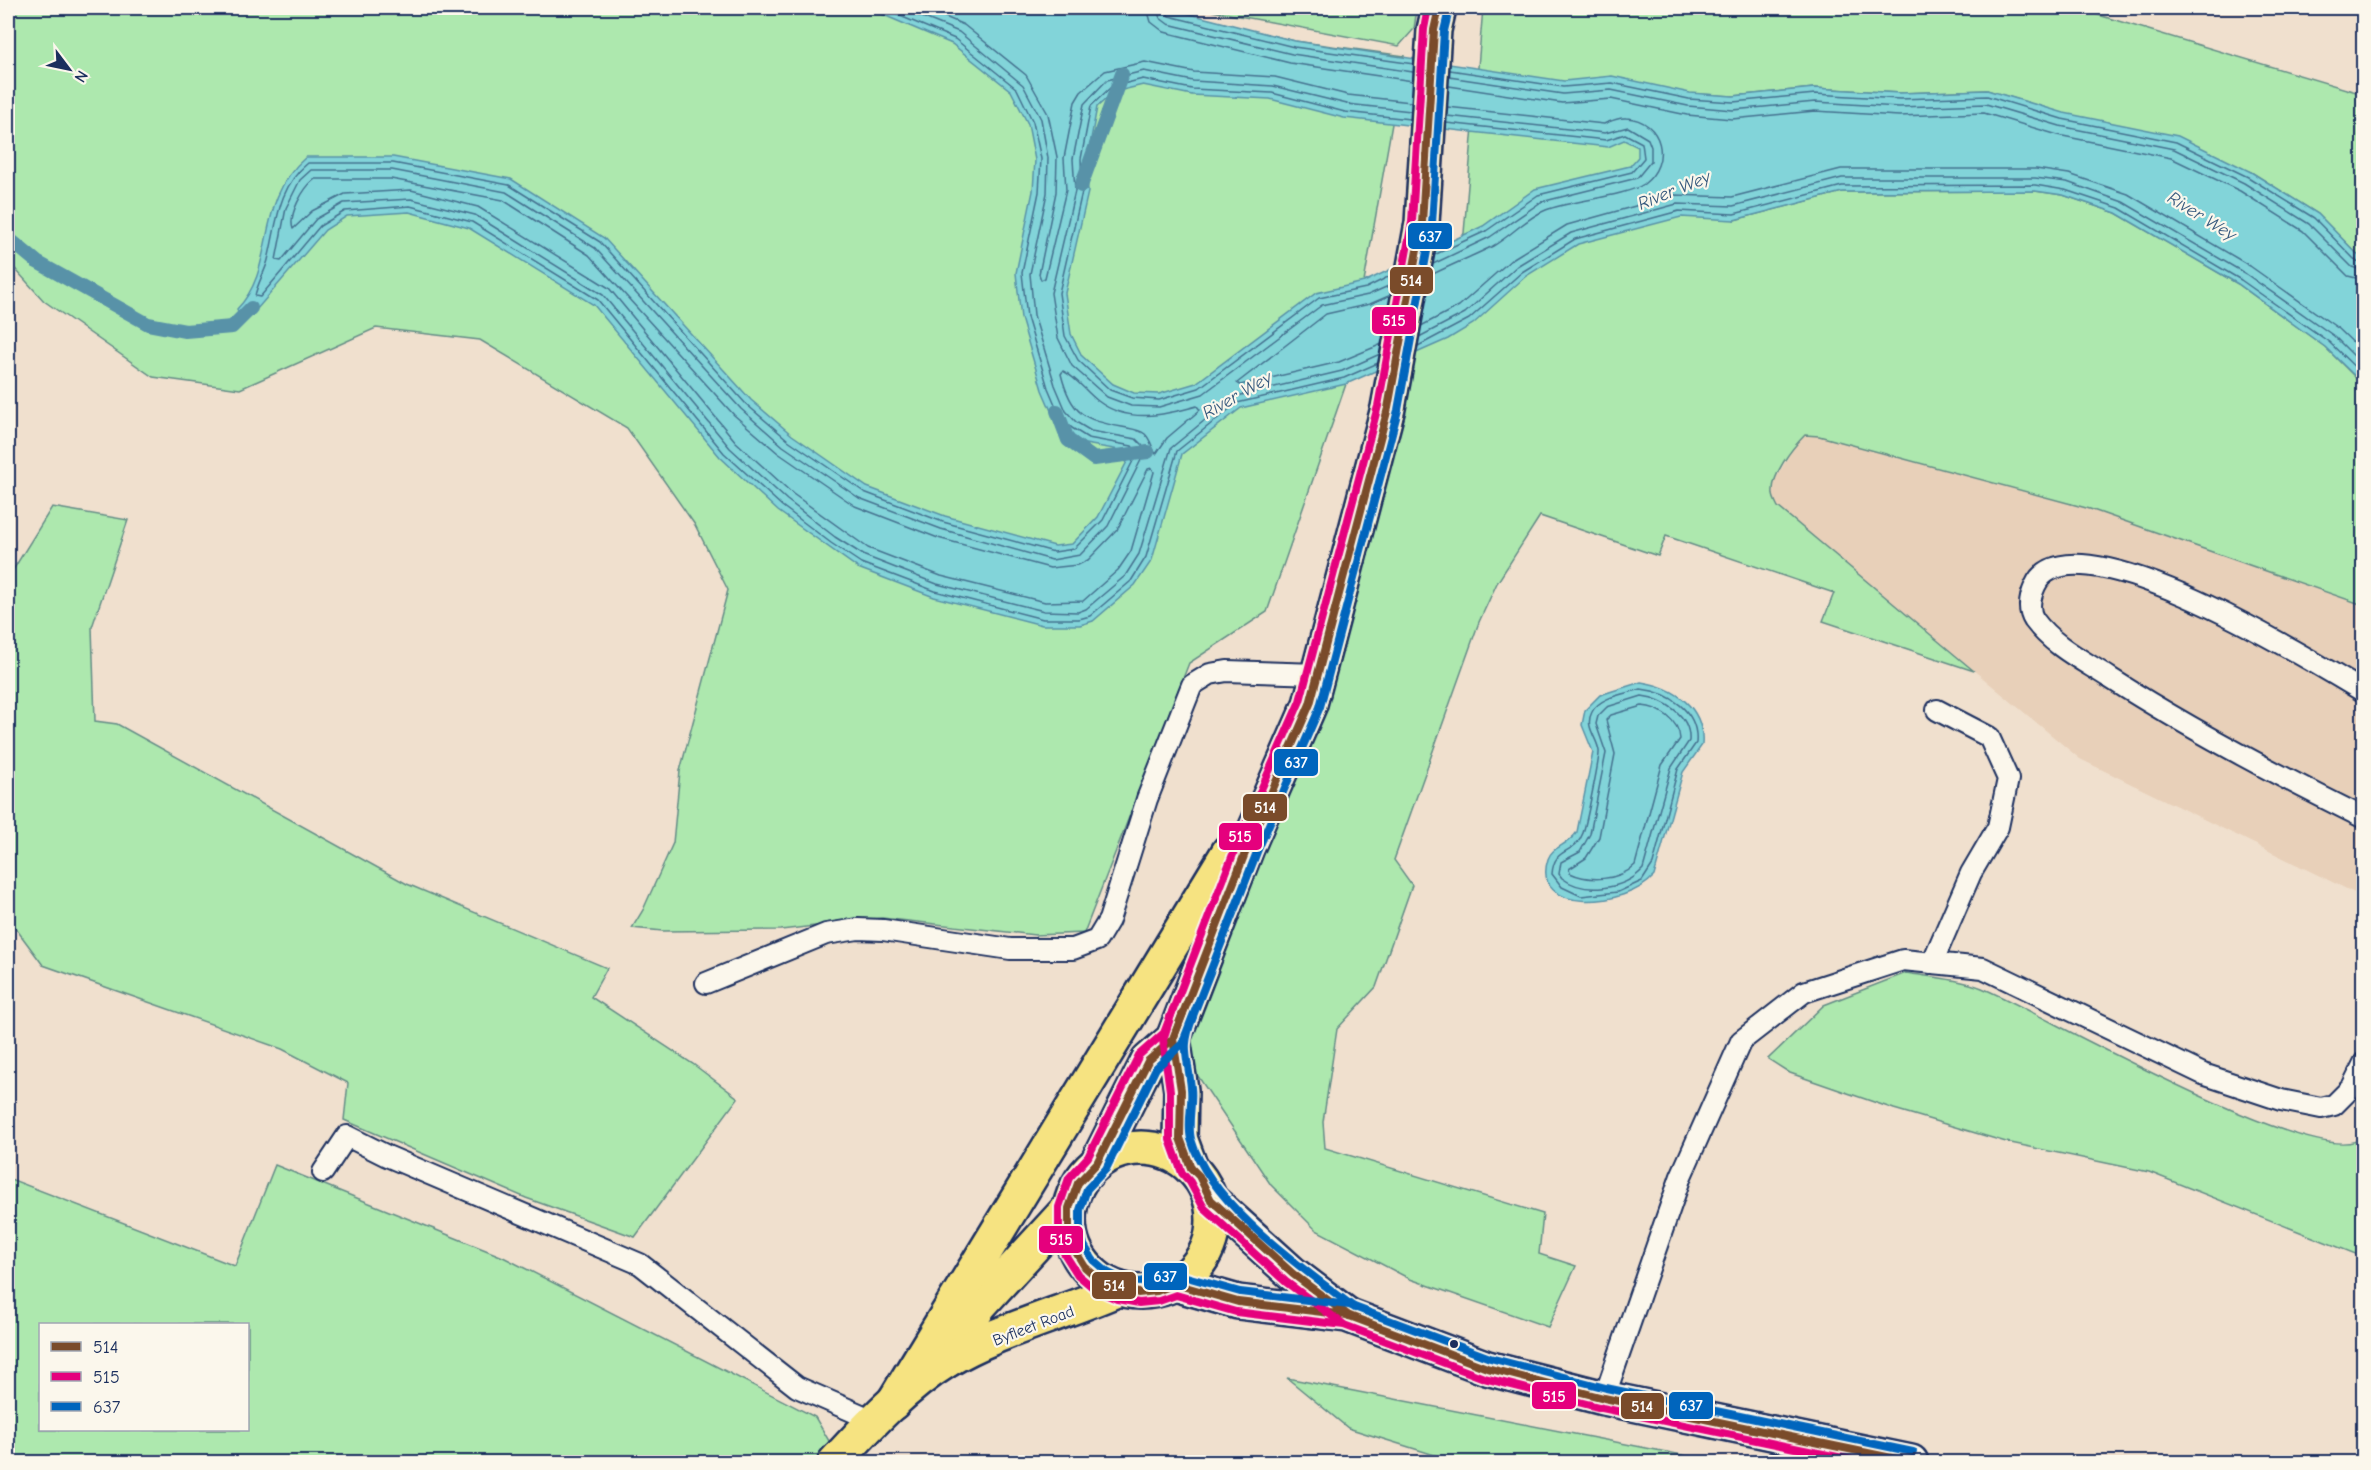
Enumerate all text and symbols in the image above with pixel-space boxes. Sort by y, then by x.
north arrow [39,39,99,99]
text: N [70,67,91,86]
water label: River Wey [1635,166,1714,215]
water label: River Wey [2164,187,2241,246]
line badge: 637 [1407,222,1453,250]
text: 637 [1418,228,1443,246]
line badge: 514 [1389,266,1434,295]
text: 514 [1400,272,1422,290]
line badge: 515 [1371,306,1417,335]
text: 515 [1382,312,1406,330]
water label: River Wey [1199,367,1276,424]
line badge: 637 [1273,748,1319,777]
text: 637 [1284,754,1309,772]
line badge: 514 [1242,793,1288,822]
text: 514 [1254,799,1276,817]
line badge: 515 [1218,822,1263,851]
text: 515 [1228,828,1252,846]
line badge: 515 [1038,1225,1084,1254]
text: 515 [1049,1231,1073,1249]
line badge: 637 [1143,1262,1188,1291]
text: 637 [1153,1268,1178,1286]
line badge: 514 [1091,1271,1137,1300]
text: 514 [1103,1277,1125,1295]
street label: Byfleet Road [990,1302,1077,1350]
legend [39,1323,249,1431]
text: 514 [93,1337,119,1358]
unlabelled marker [1448,1338,1460,1350]
text: 515 [93,1367,120,1388]
line badge: 515 [1531,1381,1577,1410]
text: 515 [1542,1388,1566,1406]
line badge: 637 [1668,1391,1714,1420]
line badge: 514 [1620,1392,1665,1420]
text: 637 [93,1397,121,1418]
text: 637 [1679,1397,1704,1415]
text: 514 [1631,1398,1653,1416]

